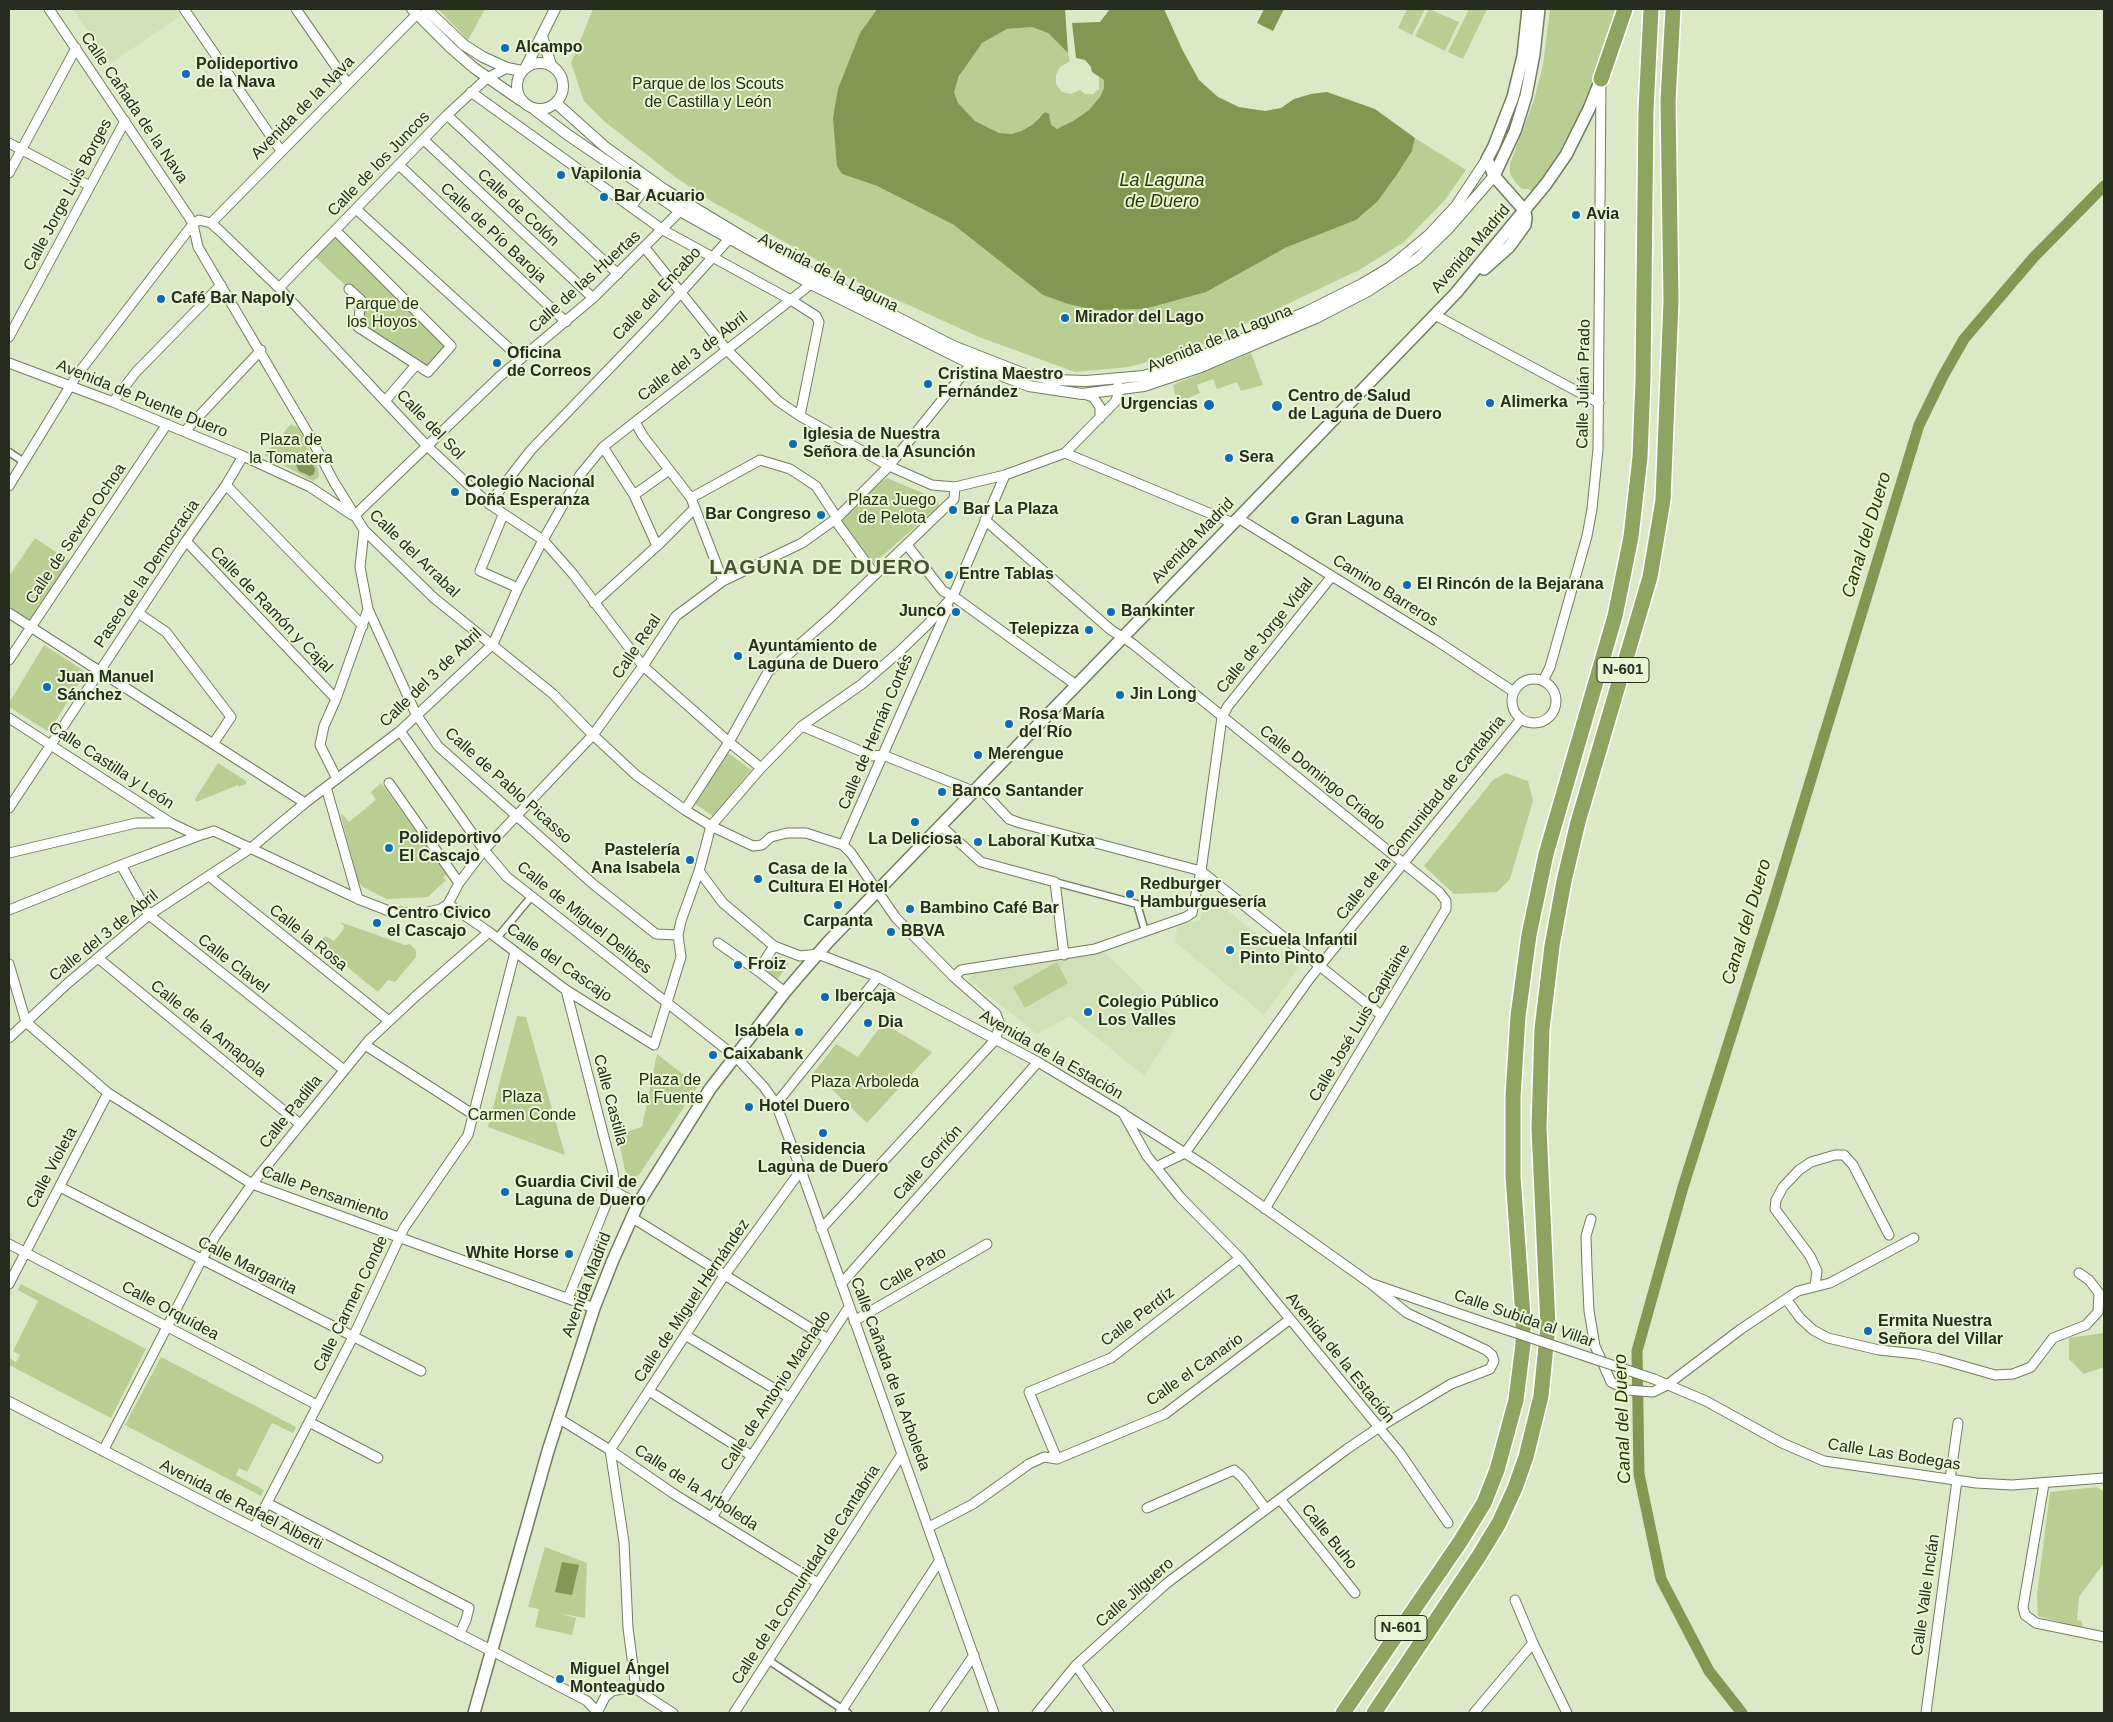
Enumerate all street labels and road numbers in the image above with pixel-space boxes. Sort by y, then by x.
street label: Calle Cañada de la Nava [76,29,192,187]
street label: Avenida de la Nava [247,52,359,164]
street label: Calle de los Juncos [324,107,434,221]
street label: Calle Jorge Luis Borges [20,116,116,274]
street label: Calle de Colón [473,165,563,251]
street label: Calle de Pío Baroja [436,179,550,287]
street label: Avenida Madrid [1427,201,1515,297]
street label: Calle de las Huertas [525,227,645,337]
street label: Avenida de la Laguna [755,229,901,317]
street label: Calle del Encabo [609,243,705,345]
street label: Avenida de la Laguna [1145,301,1295,377]
street label: Calle del 3 de Abril [634,308,752,406]
street label: Calle Julián Prado [1573,319,1595,449]
street label: Avenida de Puente Duero [54,356,230,442]
street label: Calle del Sol [392,386,468,464]
street label: Calle de Severo Ochoa [22,460,130,608]
street label: Avenida Madrid [1148,494,1238,588]
street label: Paseo de la Democracia [90,496,204,652]
street label: Calle del Arrabal [365,506,463,602]
street label: Calle de Ramón y Cajal [206,543,336,677]
street label: Camino Barreros [1329,551,1441,631]
street label: Calle de Jorge Vidal [1213,574,1317,698]
street label: Calle Real [608,611,666,683]
street label: Calle del 3 de Abril [376,624,486,732]
street label: Calle de Hernán Cortés [834,651,918,813]
road number: N-601 [1597,658,1649,682]
street label: Calle de la Comunidad de Cantabria [1332,712,1510,924]
street label: Calle Castilla y León [45,718,177,814]
street label: Calle Domingo Criado [1255,721,1389,835]
street label: Calle de Pablo Picasso [440,724,576,848]
street label: Calle de Miguel Delibes [513,858,655,978]
street label: Calle del 3 de Abril [46,886,162,986]
street label: Calle la Rosa [265,901,351,975]
street label: Calle del Cascajo [502,919,616,1007]
street label: Calle Clavel [193,930,273,998]
street label: Calle José Luis Capitaine [1305,941,1415,1105]
street label: Calle de la Amapola [146,976,270,1082]
street label: Avenida de la Estación [976,1006,1126,1104]
street label: Calle Castilla [589,1052,631,1148]
street label: Calle Padilla [256,1071,326,1153]
street label: Calle Gorrión [889,1122,967,1204]
street label: Calle Violeta [23,1124,81,1212]
street label: Calle Pensamiento [259,1162,391,1226]
street label: Calle de Miguel Hernández [630,1216,754,1386]
street label: Avenida Madrid [558,1230,616,1340]
street label: Calle Margarita [194,1233,300,1299]
street label: Calle Carmen Conde [310,1233,392,1375]
street label: Calle Pato [876,1243,950,1297]
street label: Calle Cañada de la Arboleda [846,1275,934,1473]
street label: Calle Orquídea [118,1277,222,1345]
street label: Calle Perdíz [1097,1283,1179,1351]
street label: Calle Subida al Villar [1451,1286,1597,1352]
street label: Avenida de la Estación [1281,1289,1399,1427]
street label: Calle de Antonio Machado [717,1307,835,1475]
street label: Calle el Canario [1143,1329,1247,1411]
street label: Calle Las Bodegas [1826,1435,1962,1475]
street label: Calle de la Arboleda [630,1441,762,1535]
street label: Avenida de Rafael Alberti [156,1456,326,1554]
street label: Calle de la Comunidad de Cantabria [728,1462,884,1688]
street label: Calle Buho [1297,1501,1361,1573]
street label: Calle Valle Inclán [1908,1533,1944,1657]
street label: Calle Jilguero [1092,1554,1178,1632]
road number: N-601 [1375,1616,1427,1640]

